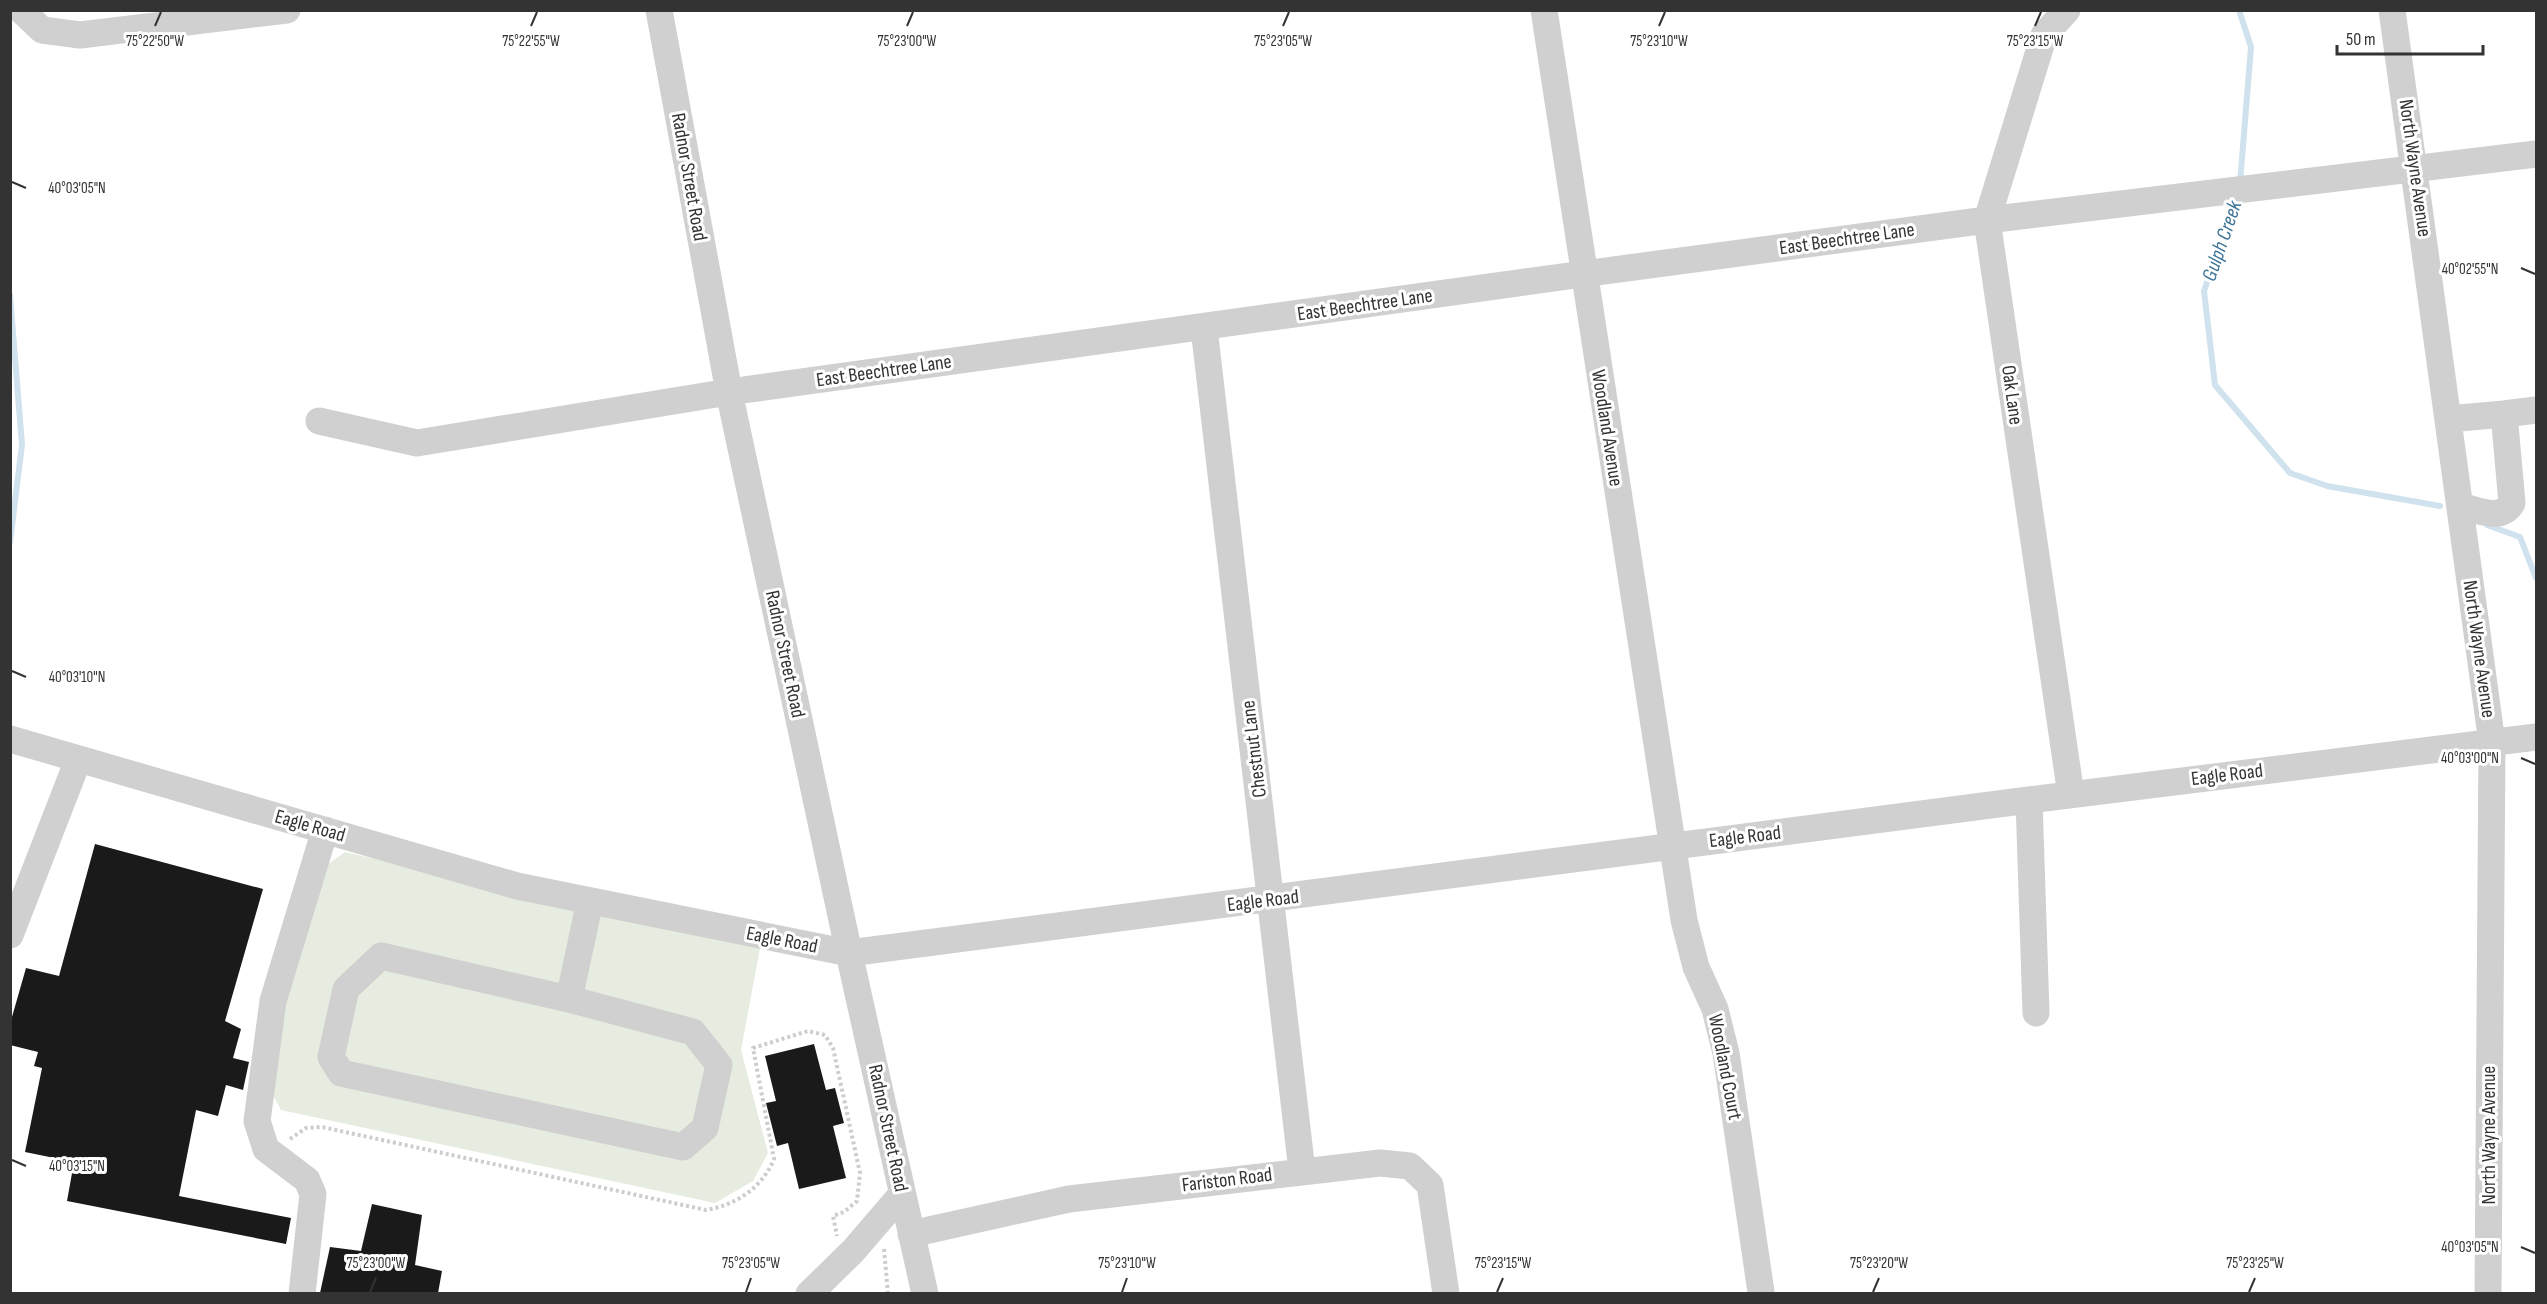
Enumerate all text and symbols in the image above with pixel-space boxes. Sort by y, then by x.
scale bar [2337,18,2482,56]
text: 50 m [2346,29,2376,50]
text: 75°22'50"W [126,32,184,51]
text: 75°22'55"W [502,32,560,51]
text: 75°23'00"W [878,32,937,51]
text: 75°23'05"W [1254,32,1312,51]
text: 75°23'10"W [1630,32,1688,51]
text: 75°23'15"W [2007,32,2064,51]
street label: North Wayne Avenue [2393,98,2437,238]
street label: Radnor Street Road [666,111,712,243]
text: 40°03'05"N [48,179,106,198]
water label: Gulph Creek [2197,197,2248,284]
street label: East Beechtree Lane [1778,218,1916,260]
text: 40°02'55"N [2442,260,2498,279]
street label: East Beechtree Lane [1296,284,1434,326]
street label: East Beechtree Lane [815,350,953,392]
street label: Oak Lane [1996,364,2028,426]
street label: Woodland Avenue [1586,368,1628,488]
street label: North Wayne Avenue [2457,579,2501,719]
street label: Radnor Street Road [760,588,810,720]
text: 40°03'10"N [49,668,105,687]
street label: Chestnut Lane [1236,699,1272,799]
text: 40°03'00"N [2441,749,2499,768]
street label: Eagle Road [2190,759,2264,791]
street label: Eagle Road [272,805,348,847]
street label: Eagle Road [1708,821,1782,853]
street label: Eagle Road [1226,885,1300,917]
street label: Eagle Road [744,921,820,959]
street label: Woodland Court [1703,1012,1747,1122]
street label: Radnor Street Road [863,1062,913,1194]
street label: North Wayne Avenue [2477,1066,2501,1204]
text: 40°03'15"N [49,1157,105,1176]
street label: Fariston Road [1180,1163,1274,1197]
text: 40°03'05"N [2441,1238,2499,1257]
text: 75°23'00"W [347,1254,406,1273]
text: 75°23'05"W [722,1254,780,1273]
text: 75°23'10"W [1098,1254,1156,1273]
text: 75°23'15"W [1475,1254,1532,1273]
text: 75°23'20"W [1850,1254,1908,1273]
text: 75°23'25"W [2226,1254,2284,1273]

